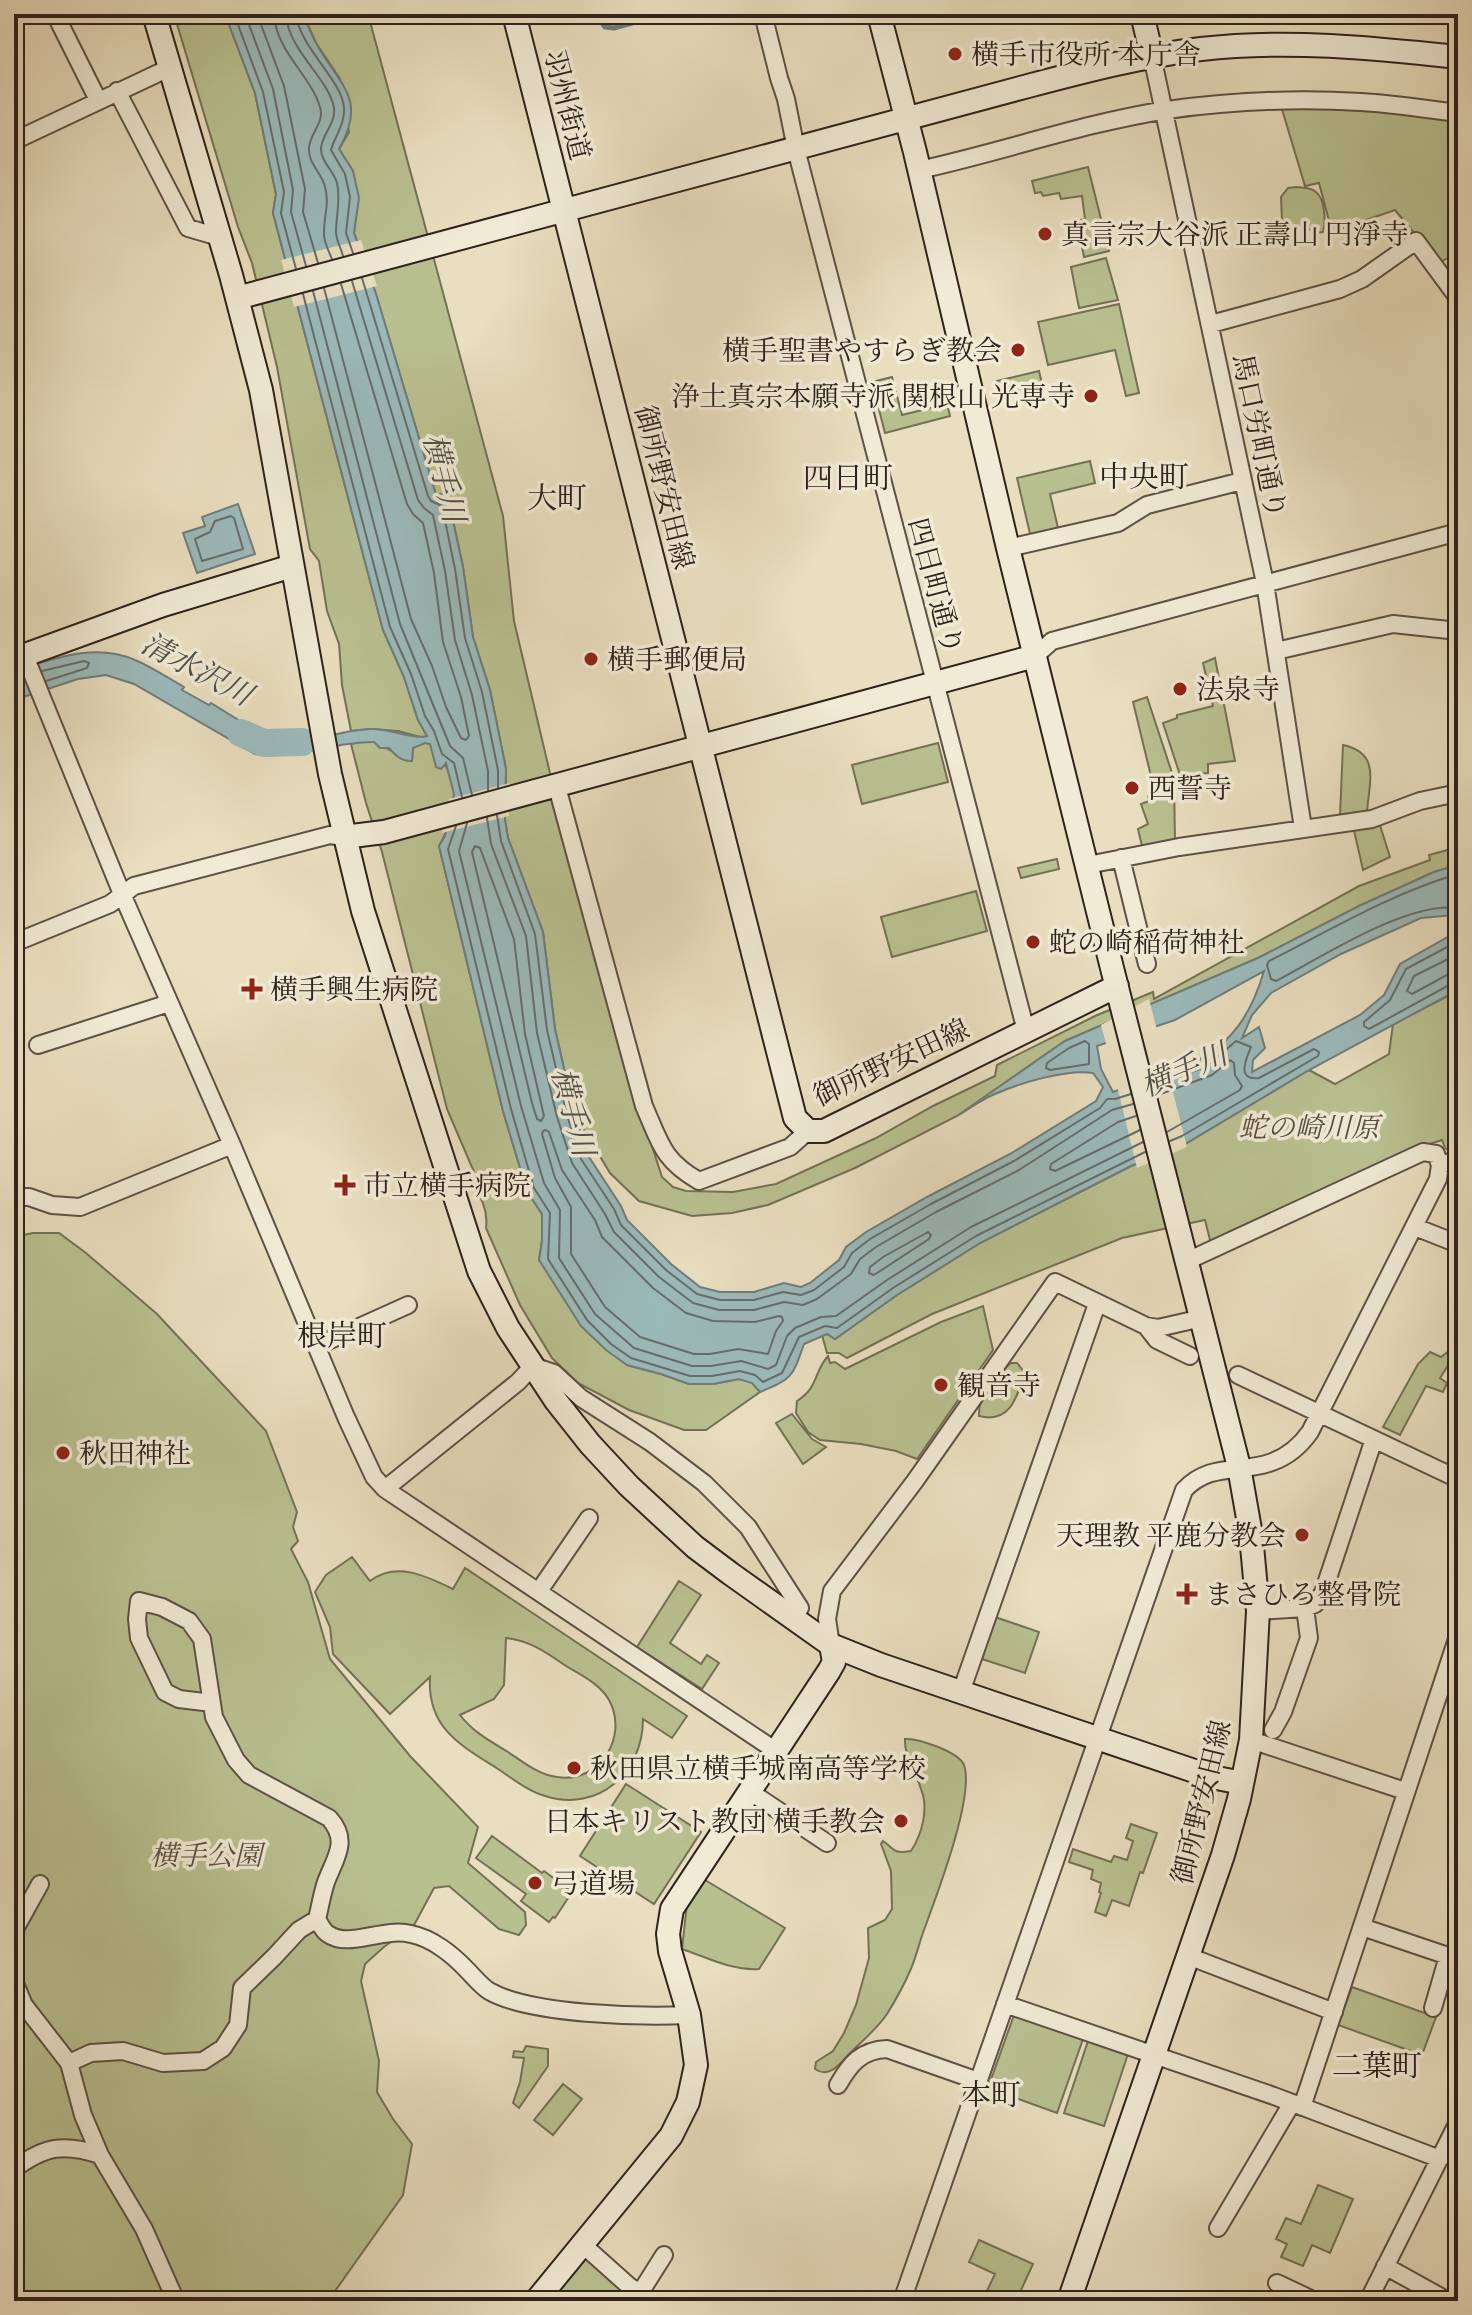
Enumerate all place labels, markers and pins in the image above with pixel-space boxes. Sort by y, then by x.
place label: 横手市役所 本庁舎 [971,38,1201,73]
marker: 横手市役所 本庁舎 [946,45,964,63]
place label: 真言宗大谷派 正壽山 円淨寺 [1061,218,1409,253]
marker: 真言宗大谷派 正壽山 円淨寺 [1036,225,1054,243]
place label: 横手聖書やすらぎ教会 [722,334,1002,369]
marker: 横手聖書やすらぎ教会 [1009,341,1027,359]
place label: 浄土真宗本願寺派 関根山 光専寺 [671,380,1075,415]
marker: 浄土真宗本願寺派 関根山 光専寺 [1082,387,1100,405]
place label: 横手郵便局 [607,643,747,678]
marker: 横手郵便局 [582,650,600,668]
place label: 法泉寺 [1196,673,1280,708]
marker: 法泉寺 [1171,680,1189,698]
place label: 西誓寺 [1148,772,1232,807]
marker: 西誓寺 [1123,779,1141,797]
place label: 蛇の崎稲荷神社 [1049,926,1245,961]
marker: 蛇の崎稲荷神社 [1024,933,1042,951]
place label: 横手興生病院 [270,973,438,1008]
marker: 横手興生病院 [241,978,263,1000]
place label: 市立横手病院 [363,1169,531,1204]
marker: 市立横手病院 [334,1174,356,1196]
place label: 観音寺 [957,1369,1041,1404]
marker: 観音寺 [932,1376,950,1394]
place label: 秋田神社 [79,1437,191,1472]
marker: 秋田神社 [54,1444,72,1462]
place label: 天理教 平鹿分教会 [1056,1519,1286,1554]
marker: 天理教 平鹿分教会 [1293,1526,1311,1544]
place label: まさひろ整骨院 [1205,1578,1401,1613]
marker: まさひろ整骨院 [1176,1583,1198,1605]
place label: 秋田県立横手城南高等学校 [590,1752,926,1787]
marker: 秋田県立横手城南高等学校 [565,1759,583,1777]
place label: 日本キリスト教団 横手教会 [544,1805,885,1840]
marker: 日本キリスト教団 横手教会 [892,1812,910,1830]
place label: 弓道場 [551,1867,635,1902]
marker: 弓道場 [526,1874,544,1892]

